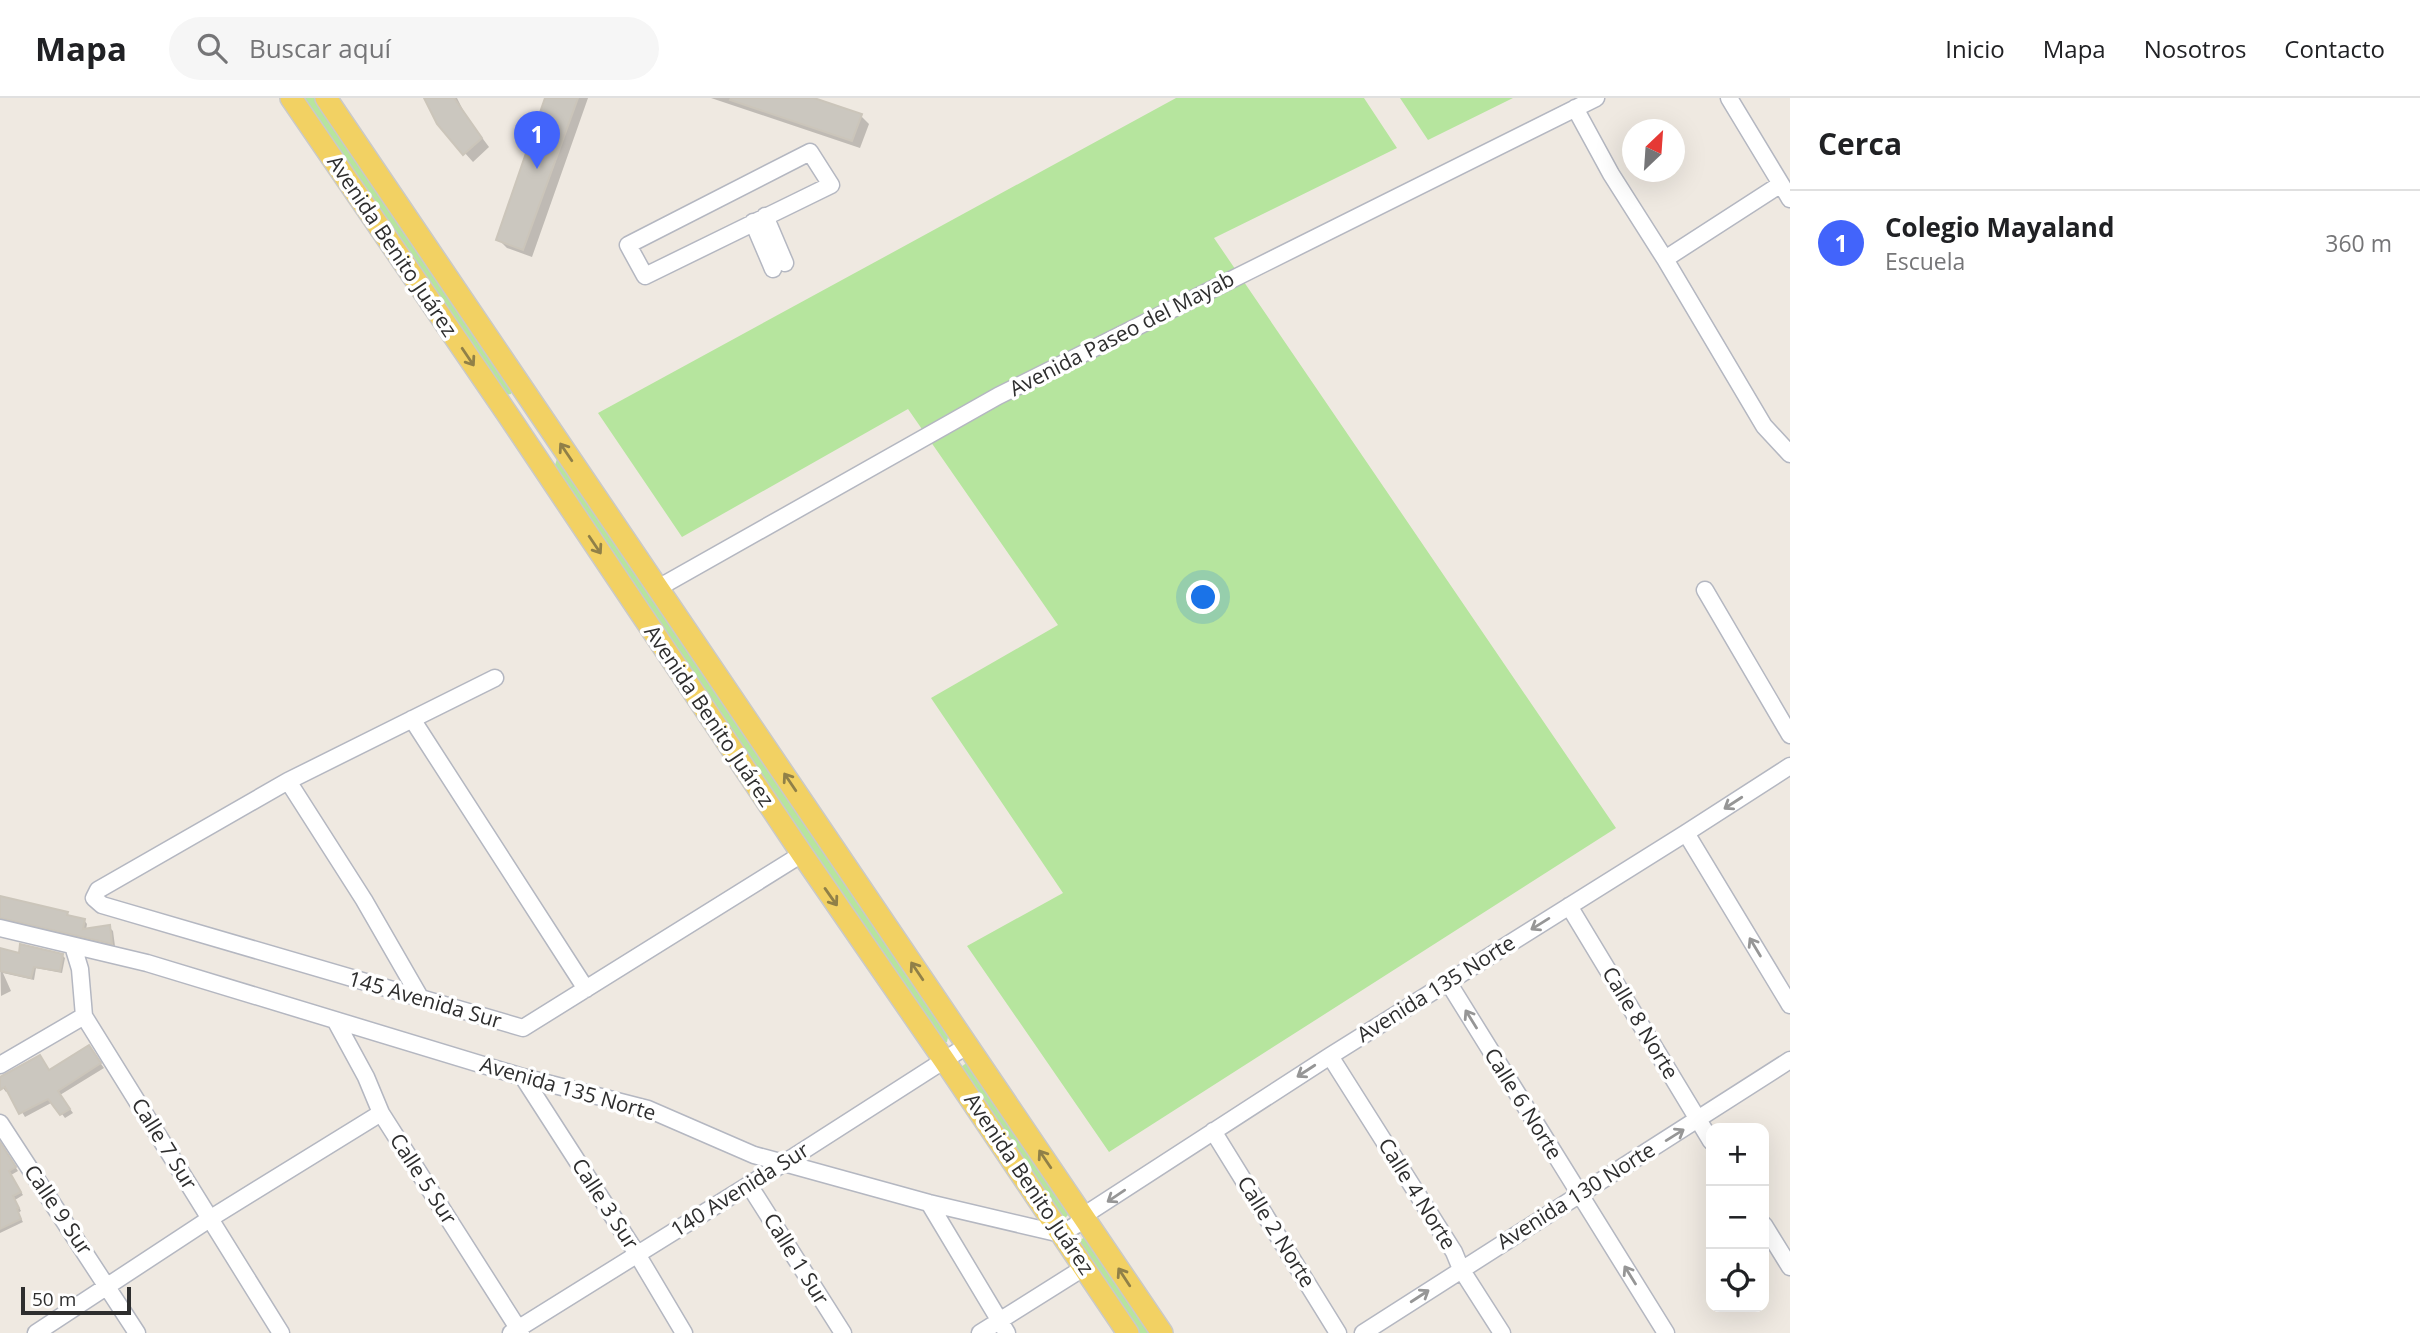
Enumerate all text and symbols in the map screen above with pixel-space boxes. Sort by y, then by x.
search box [169,17,659,80]
text: Mapa [35,26,127,71]
icon: search [193,29,231,67]
text: Buscar aquí [249,30,391,66]
text: Inicio [1945,32,2005,65]
text: Mapa [2043,32,2106,65]
text: Nosotros [2144,32,2246,65]
text: Contacto [2284,32,2385,65]
pin: 1 [514,111,560,169]
north arrow [1622,119,1685,182]
text: Cerca [1818,123,1902,164]
street label: Avenida Benito Juárez [322,149,464,342]
text: Colegio Mayaland [1885,209,2114,245]
text: 1 [1834,227,1848,259]
text: 360 m [2325,227,2392,259]
text: Escuela [1885,245,1965,277]
street label: Avenida Paseo del Mayab [1004,264,1239,402]
one-way arrow [461,346,475,366]
one-way arrow [559,443,574,462]
one-way arrow [588,535,602,555]
your location [1186,580,1220,614]
street label: Avenida Benito Juárez [639,619,781,812]
one-way arrow [783,773,797,792]
one-way arrow [1724,796,1743,810]
one-way arrow [824,887,838,906]
one-way arrow [1531,916,1550,931]
street label: Avenida 135 Norte [1351,928,1520,1048]
one-way arrow [1747,937,1761,957]
one-way arrow [910,961,924,981]
street label: Calle 8 Norte [1596,961,1685,1084]
street label: 145 Avenida Sur [345,964,506,1034]
one-way arrow [1464,1010,1478,1030]
street label: Calle 6 Norte [1478,1042,1569,1165]
street label: Avenida 135 Norte [477,1050,659,1127]
one-way arrow [1297,1065,1317,1079]
street label: Avenida Benito Juárez [959,1087,1101,1280]
street label: Calle 7 Sur [126,1092,204,1195]
map controls [1706,1123,1769,1312]
button: + [1706,1123,1769,1186]
one-way arrow [1664,1127,1684,1141]
street label: Calle 5 Sur [384,1128,464,1230]
street label: Calle 4 Norte [1372,1132,1463,1255]
street label: 140 Avenida Sur [665,1135,814,1243]
street label: Avenida 130 Norte [1491,1135,1660,1255]
one-way arrow [1038,1150,1052,1169]
street label: Calle 3 Sur [566,1153,646,1255]
street label: Calle 9 Sur [18,1159,100,1260]
street label: Calle 2 Norte [1231,1170,1322,1293]
button: − [1706,1186,1769,1249]
one-way arrow [1107,1189,1126,1203]
street label: Calle 1 Sur [758,1207,836,1310]
button: locate [1706,1249,1769,1312]
one-way arrow [1623,1265,1637,1285]
one-way arrow [1116,1268,1131,1287]
scale bar [21,1284,131,1316]
text: 50 m [32,1286,76,1312]
one-way arrow [1410,1288,1430,1302]

